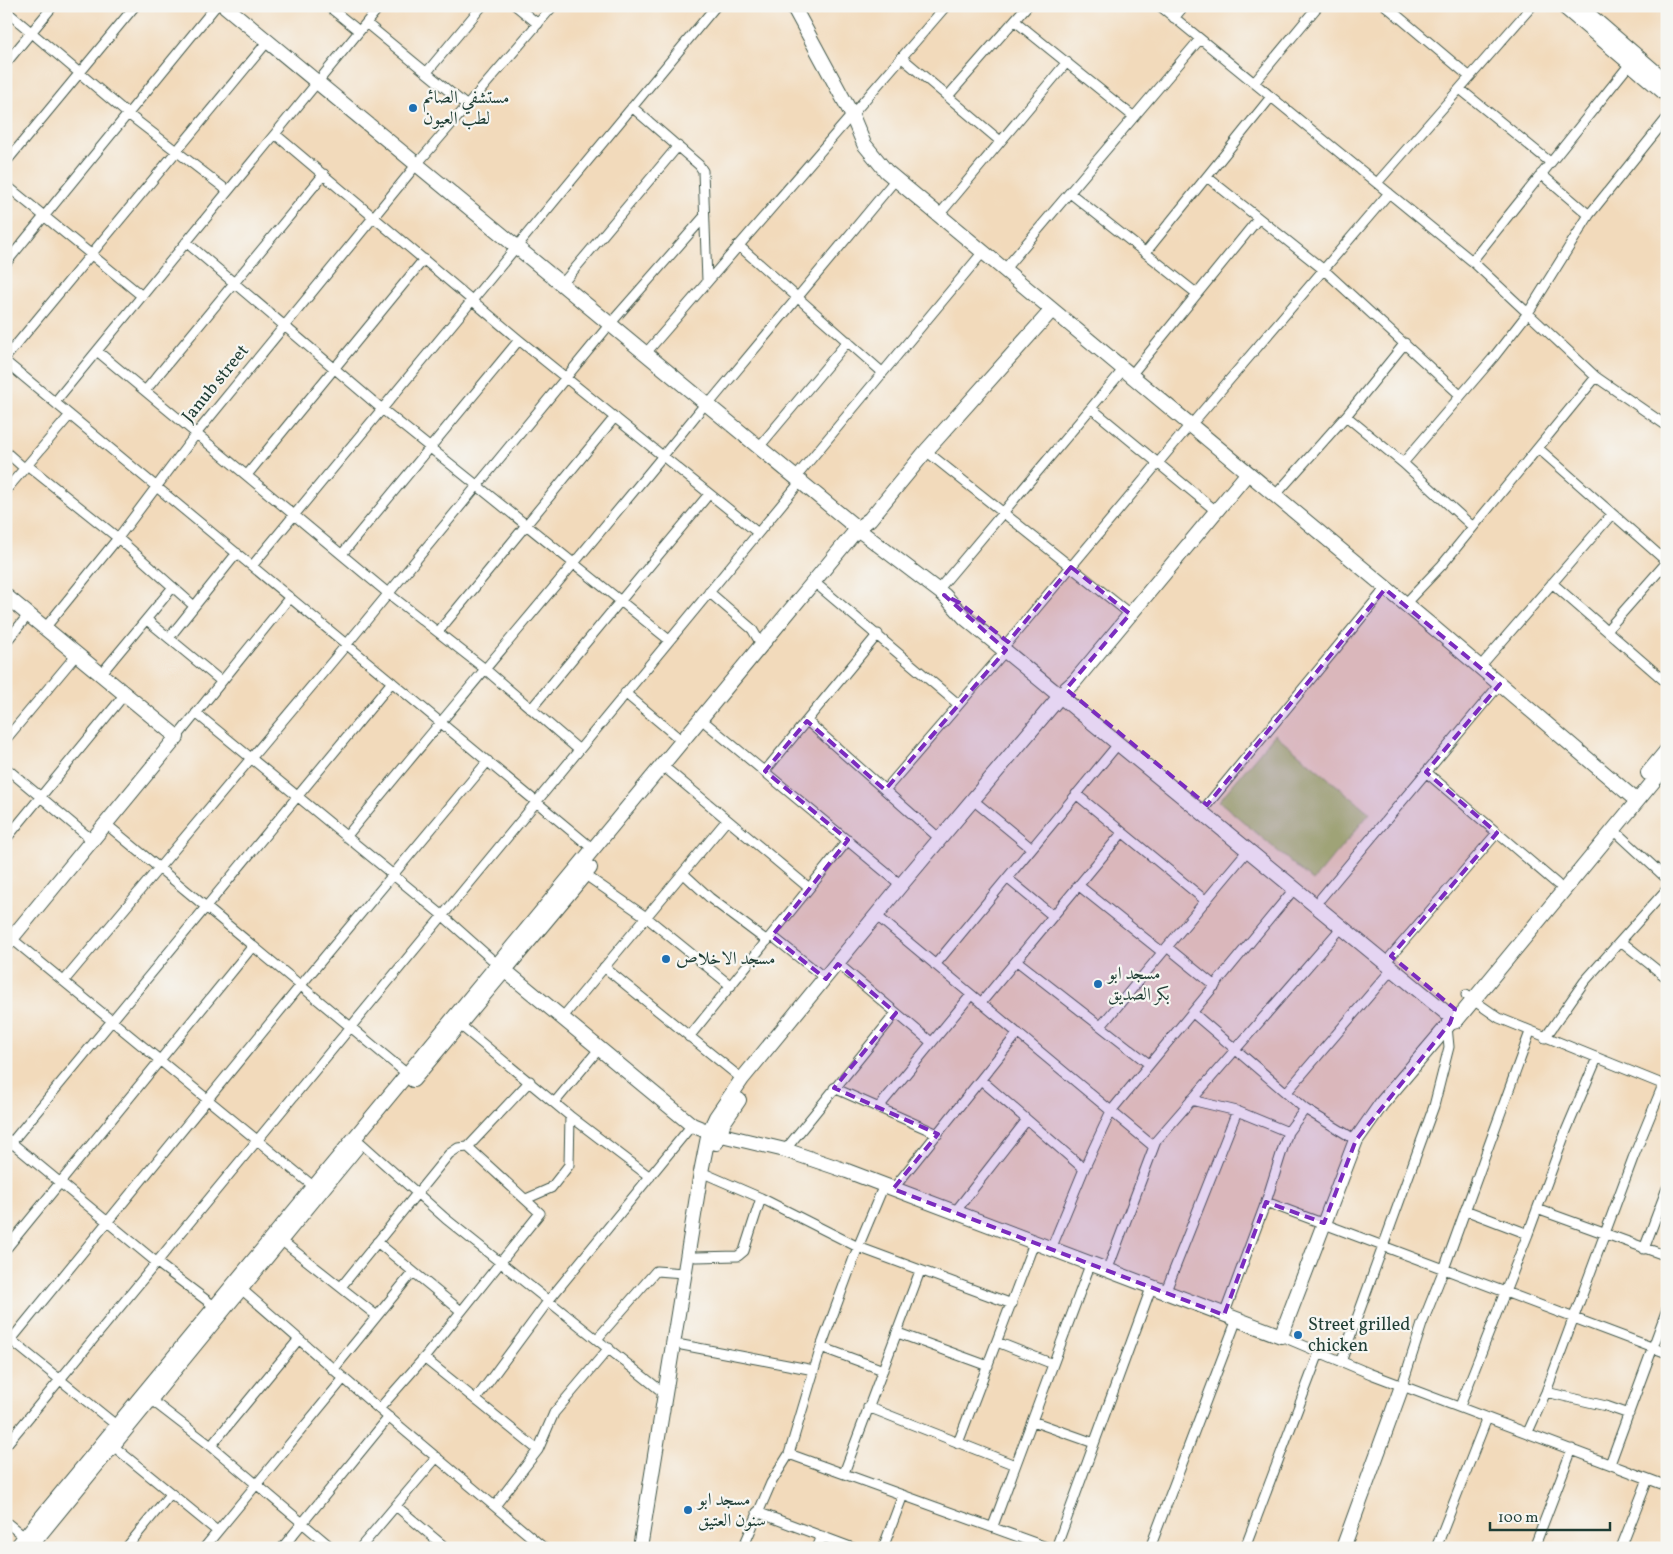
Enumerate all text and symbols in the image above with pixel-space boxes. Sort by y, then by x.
place label: مستشفي الصائم لطب العيون [423,86,510,132]
marker: مستشفي الصائم لطب العيون [407,102,419,114]
street label: Janub street [177,340,255,428]
place label: مسجد الاخلاص [676,947,776,972]
marker: مسجد الاخلاص [660,953,672,965]
place label: مسجد ابو بكر الصديق [1106,962,1170,1008]
marker: مسجد ابو بكر الصديق [1092,978,1104,990]
place label: Street grilled chicken [1308,1313,1410,1359]
marker: Street grilled chicken [1292,1329,1304,1341]
place label: مسجد ابو سنون العتيق [696,1488,766,1534]
scale bar [1490,1499,1610,1531]
marker: مسجد ابو سنون العتيق [682,1504,694,1516]
text: 100 m [1498,1508,1538,1529]

